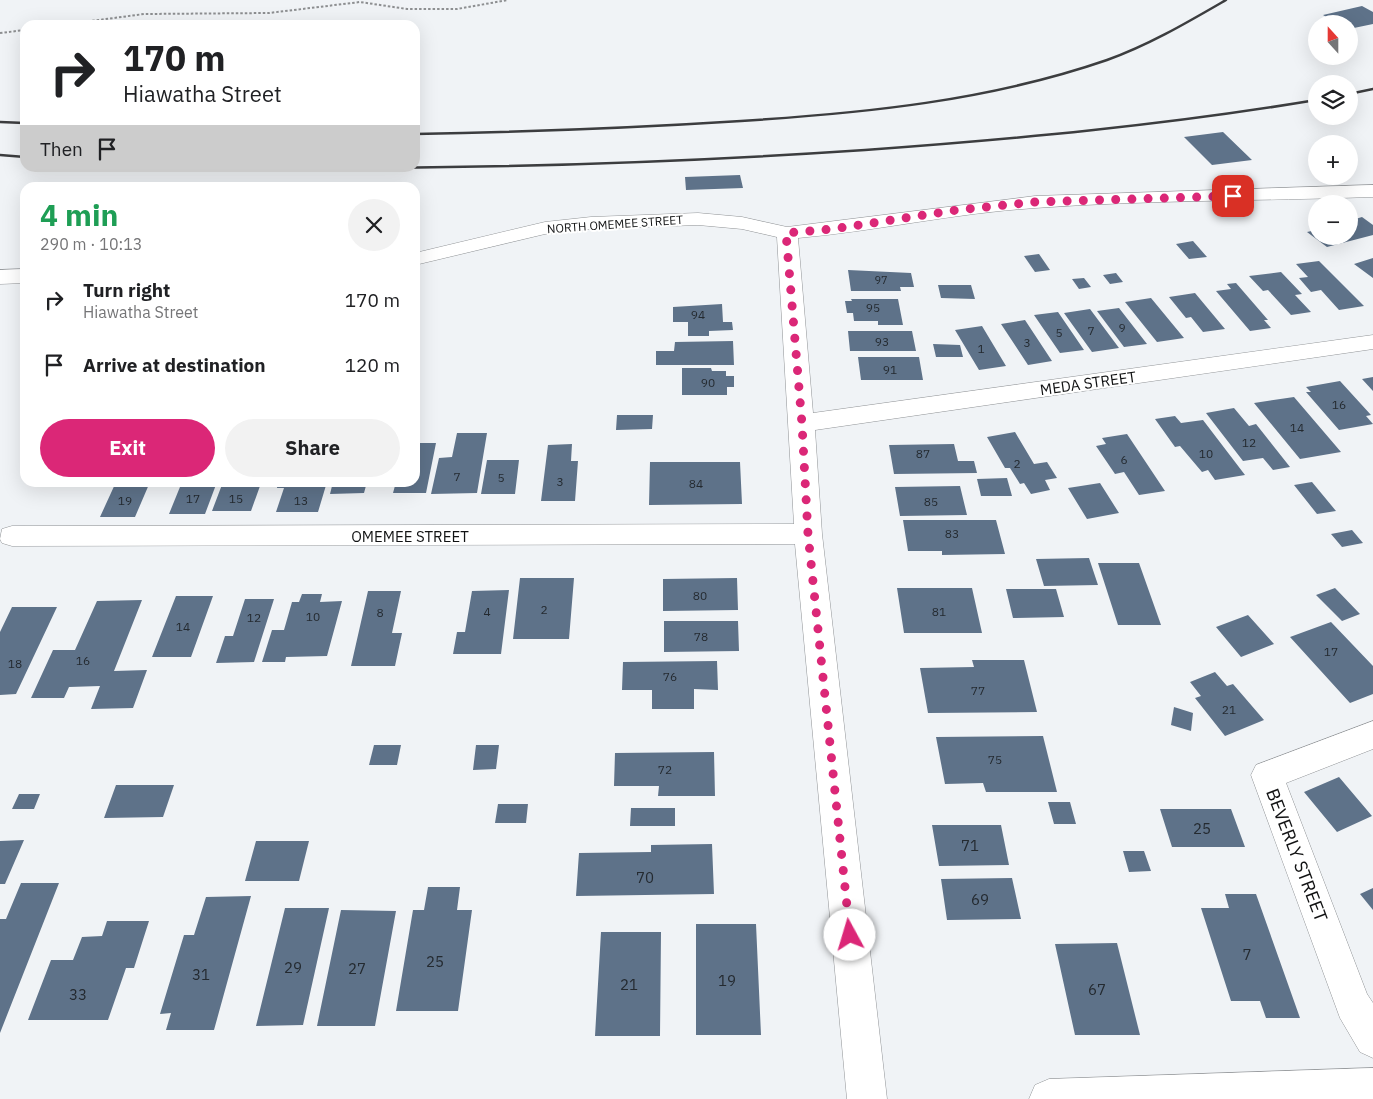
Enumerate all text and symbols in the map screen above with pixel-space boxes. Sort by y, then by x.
north arrow [1308,15,1358,65]
map controls [1308,15,1358,245]
text: 170 m [123,35,226,81]
icon: right [40,40,105,105]
button: layers [1308,75,1358,125]
text: Hiawatha Street [123,79,282,108]
icon: arrive [93,135,121,163]
button: + [1308,135,1358,185]
text: Then [40,137,83,161]
pin [1212,175,1254,217]
icon: arrive [1219,182,1247,210]
text: 4 min [40,195,118,234]
button: − [1308,195,1358,245]
button: close [348,199,400,251]
street label: NORTH OMEMEE STREET [546,212,684,236]
text: 290 m · 10:13 [40,234,142,254]
house number: 97 [874,273,888,287]
text: Turn right [83,278,170,302]
icon: right [40,286,68,314]
text: 170 m [345,288,400,312]
house number: 95 [866,300,880,315]
text: Hiawatha Street [83,302,198,322]
house number: 94 [691,307,705,322]
house number: 9 [1118,320,1126,335]
house number: 7 [1087,323,1095,338]
house number: 5 [1055,325,1063,340]
house number: 93 [875,334,889,349]
house number: 3 [1023,335,1031,350]
house number: 1 [977,341,985,356]
icon: arrive [40,351,68,379]
text: Arrive at destination [83,353,266,377]
text: 120 m [345,353,400,377]
house number: 91 [883,362,897,377]
street label: MEDA STREET [1039,367,1138,399]
house number: 90 [701,375,715,390]
house number: 16 [1332,397,1346,412]
button: Exit [40,419,215,477]
button: Share [225,419,400,477]
house number: 14 [1290,420,1304,435]
house number: 12 [1242,435,1256,450]
house number: 87 [916,446,930,461]
house number: 10 [1199,446,1213,461]
house number: 6 [1120,452,1128,467]
house number: 2 [1013,456,1021,471]
house number: 7 [453,469,461,484]
house number: 5 [497,470,505,485]
house number: 3 [556,474,564,489]
house number: 84 [689,476,703,491]
house number: 17 [186,491,200,506]
house number: 15 [229,491,243,506]
house number: 19 [118,493,132,508]
house number: 13 [294,493,308,508]
house number: 85 [924,494,938,509]
house number: 83 [945,526,959,541]
street label: OMEMEE STREET [351,527,469,546]
house number: 80 [693,588,707,603]
house number: 2 [540,602,548,617]
house number: 4 [483,604,491,619]
house number: 81 [932,604,946,619]
house number: 8 [376,605,384,620]
house number: 10 [306,609,320,624]
house number: 12 [247,610,261,625]
house number: 14 [176,619,190,634]
house number: 78 [694,629,708,644]
house number: 17 [1324,644,1338,659]
house number: 16 [76,653,90,668]
house number: 18 [8,656,22,671]
house number: 76 [663,669,677,684]
house number: 77 [971,683,985,698]
house number: 21 [1222,702,1236,717]
house number: 75 [988,752,1002,767]
house number: 72 [658,762,672,777]
street label: BEVERLY STREET [1261,785,1333,925]
house number: 25 [1193,819,1211,838]
house number: 71 [961,836,979,855]
house number: 70 [636,868,654,887]
house number: 69 [971,890,989,909]
position arrow [823,908,875,960]
house number: 7 [1242,945,1252,964]
house number: 25 [426,952,444,971]
house number: 29 [284,958,302,977]
house number: 27 [348,959,366,978]
house number: 31 [192,965,210,984]
house number: 19 [718,971,736,990]
house number: 21 [620,975,638,994]
house number: 67 [1088,980,1106,999]
house number: 33 [69,985,87,1004]

